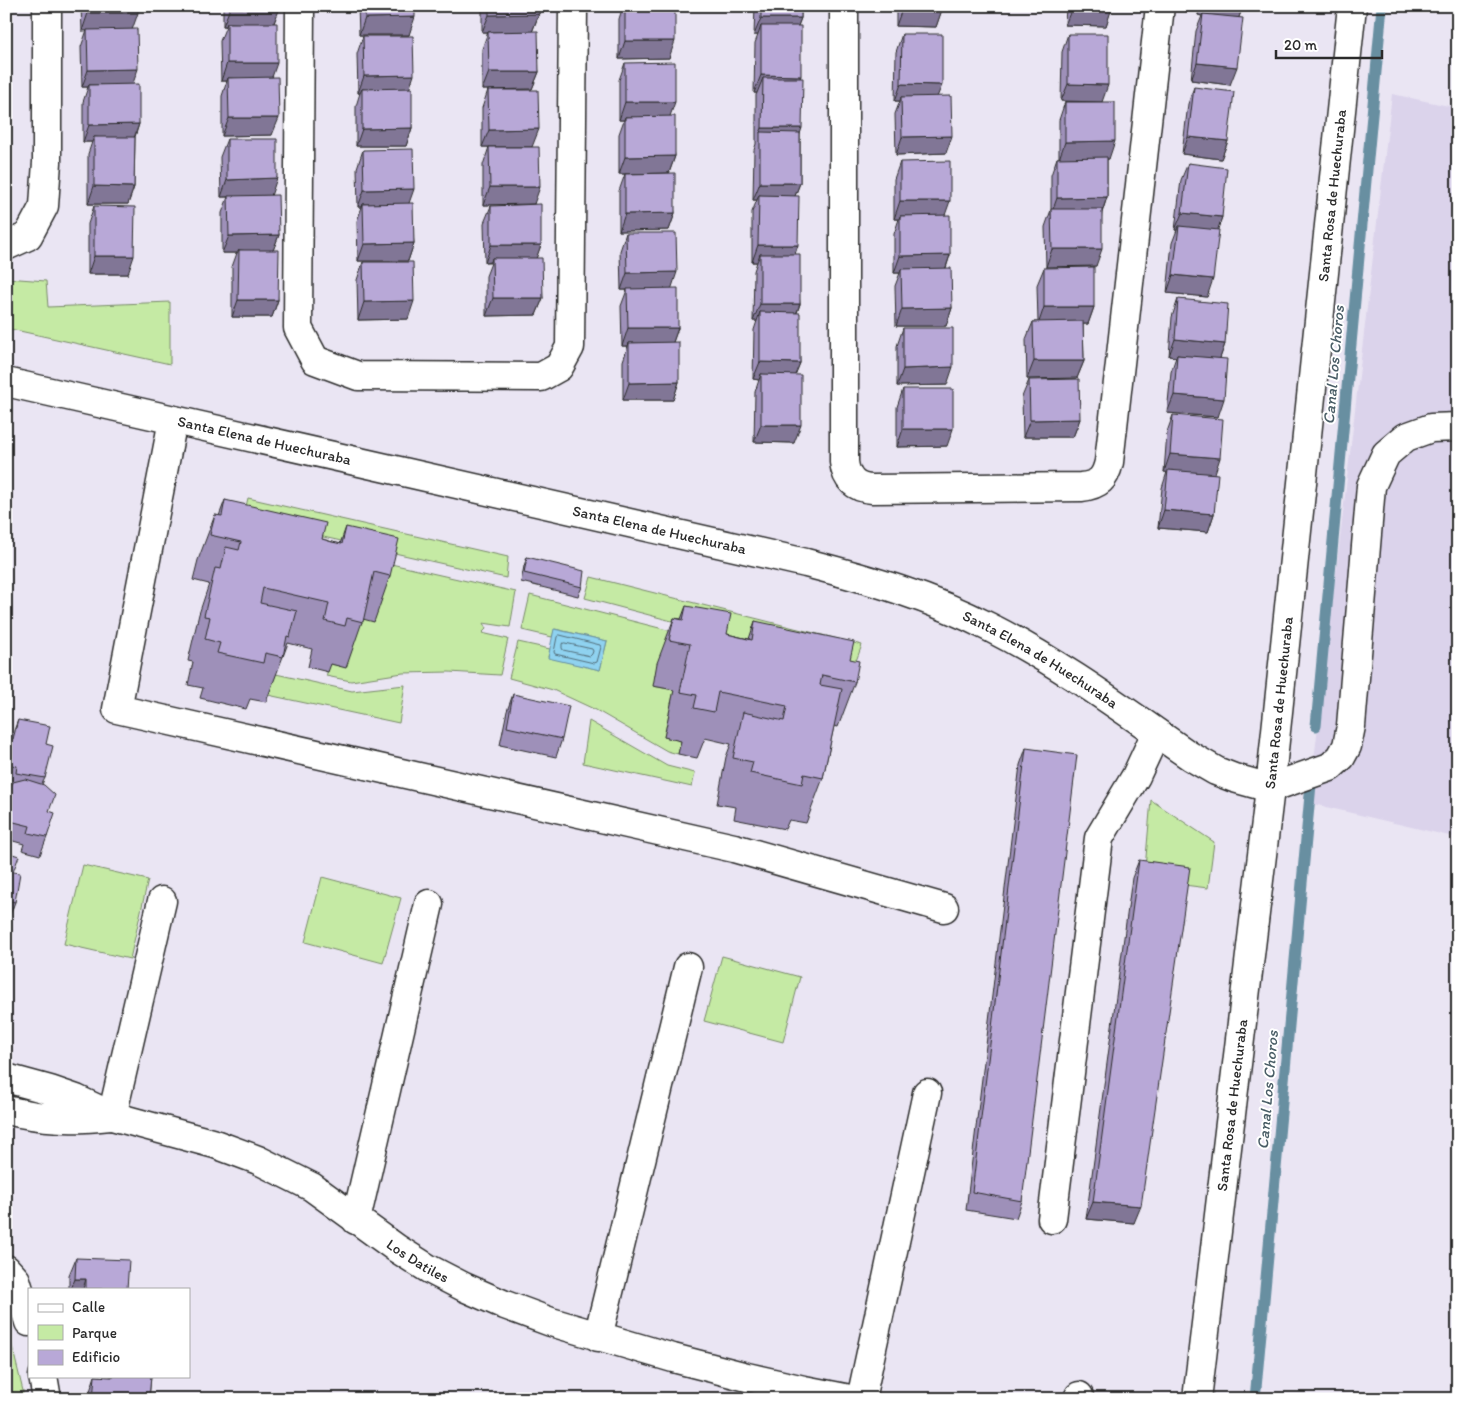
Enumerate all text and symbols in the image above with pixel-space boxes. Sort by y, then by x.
scale bar [1276,28,1383,60]
text: 20 m [1284,36,1318,54]
street label: Santa Rosa de Huechuraba [1314,108,1350,283]
water label: Canal Los Choros [1319,304,1348,425]
street label: Santa Elena de Huechuraba [176,412,353,469]
street label: Santa Elena de Huechuraba [571,501,748,558]
street label: Santa Elena de Huechuraba [960,607,1122,712]
street label: Santa Rosa de Huechuraba [1261,616,1297,790]
street label: Santa Rosa de Huechuraba [1213,1018,1251,1192]
water label: Canal Los Choros [1253,1029,1282,1150]
street label: Los Datiles [383,1235,452,1287]
legend [28,1288,190,1378]
text: Calle [72,1298,105,1316]
text: Parque [72,1324,117,1342]
text: Edificio [72,1348,120,1366]

